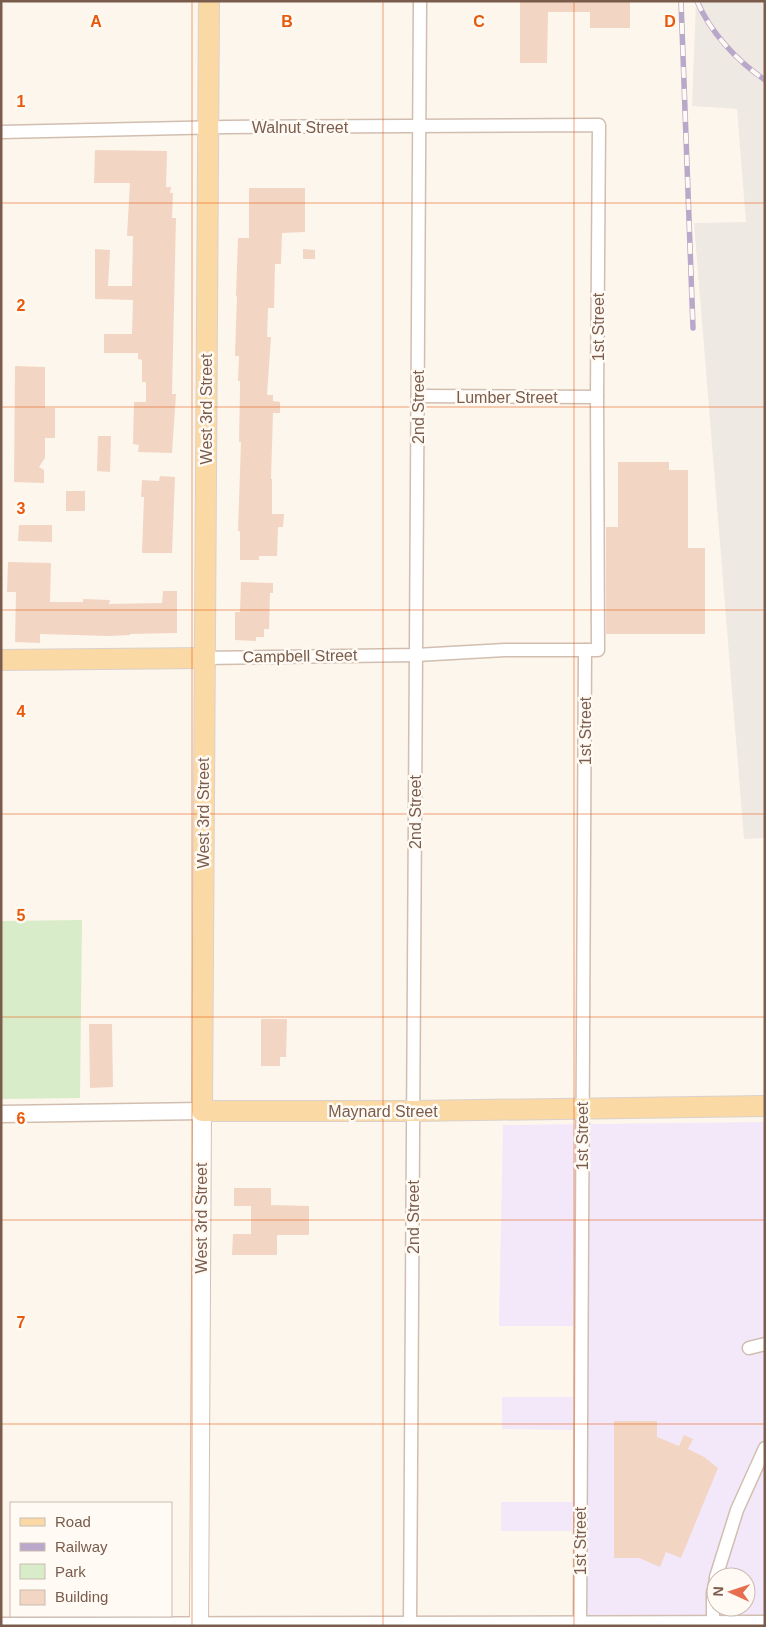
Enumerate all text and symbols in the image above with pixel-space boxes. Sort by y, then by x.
text: A [90,13,102,30]
text: B [281,13,293,30]
text: C [473,13,485,30]
text: D [664,13,676,30]
text: 1 [17,93,26,110]
street label: Walnut Street [252,119,349,136]
street label: 1st Street [590,292,607,361]
text: 2 [17,297,26,314]
street label: West 3rd Street [198,353,215,464]
street label: 2nd Street [410,370,427,444]
street label: Lumber Street [456,389,558,406]
text: 3 [17,500,26,517]
street label: Campbell Street [243,646,358,665]
street label: 1st Street [577,696,594,765]
text: 4 [17,703,26,720]
street label: West 3rd Street [195,757,212,868]
street label: 2nd Street [407,775,424,849]
text: 5 [17,907,26,924]
street label: 1st Street [574,1101,591,1170]
street label: Maynard Street [328,1103,438,1120]
text: 6 [17,1110,26,1127]
street label: West 3rd Street [193,1162,210,1273]
street label: 2nd Street [405,1180,422,1254]
text: 7 [17,1314,26,1331]
legend [10,1502,172,1617]
street label: 1st Street [572,1506,589,1575]
text: Road [55,1513,91,1530]
text: Railway [55,1538,108,1555]
text: Park [55,1563,86,1580]
north arrow [706,1567,756,1617]
text: N [710,1586,726,1597]
text: Building [55,1588,108,1605]

